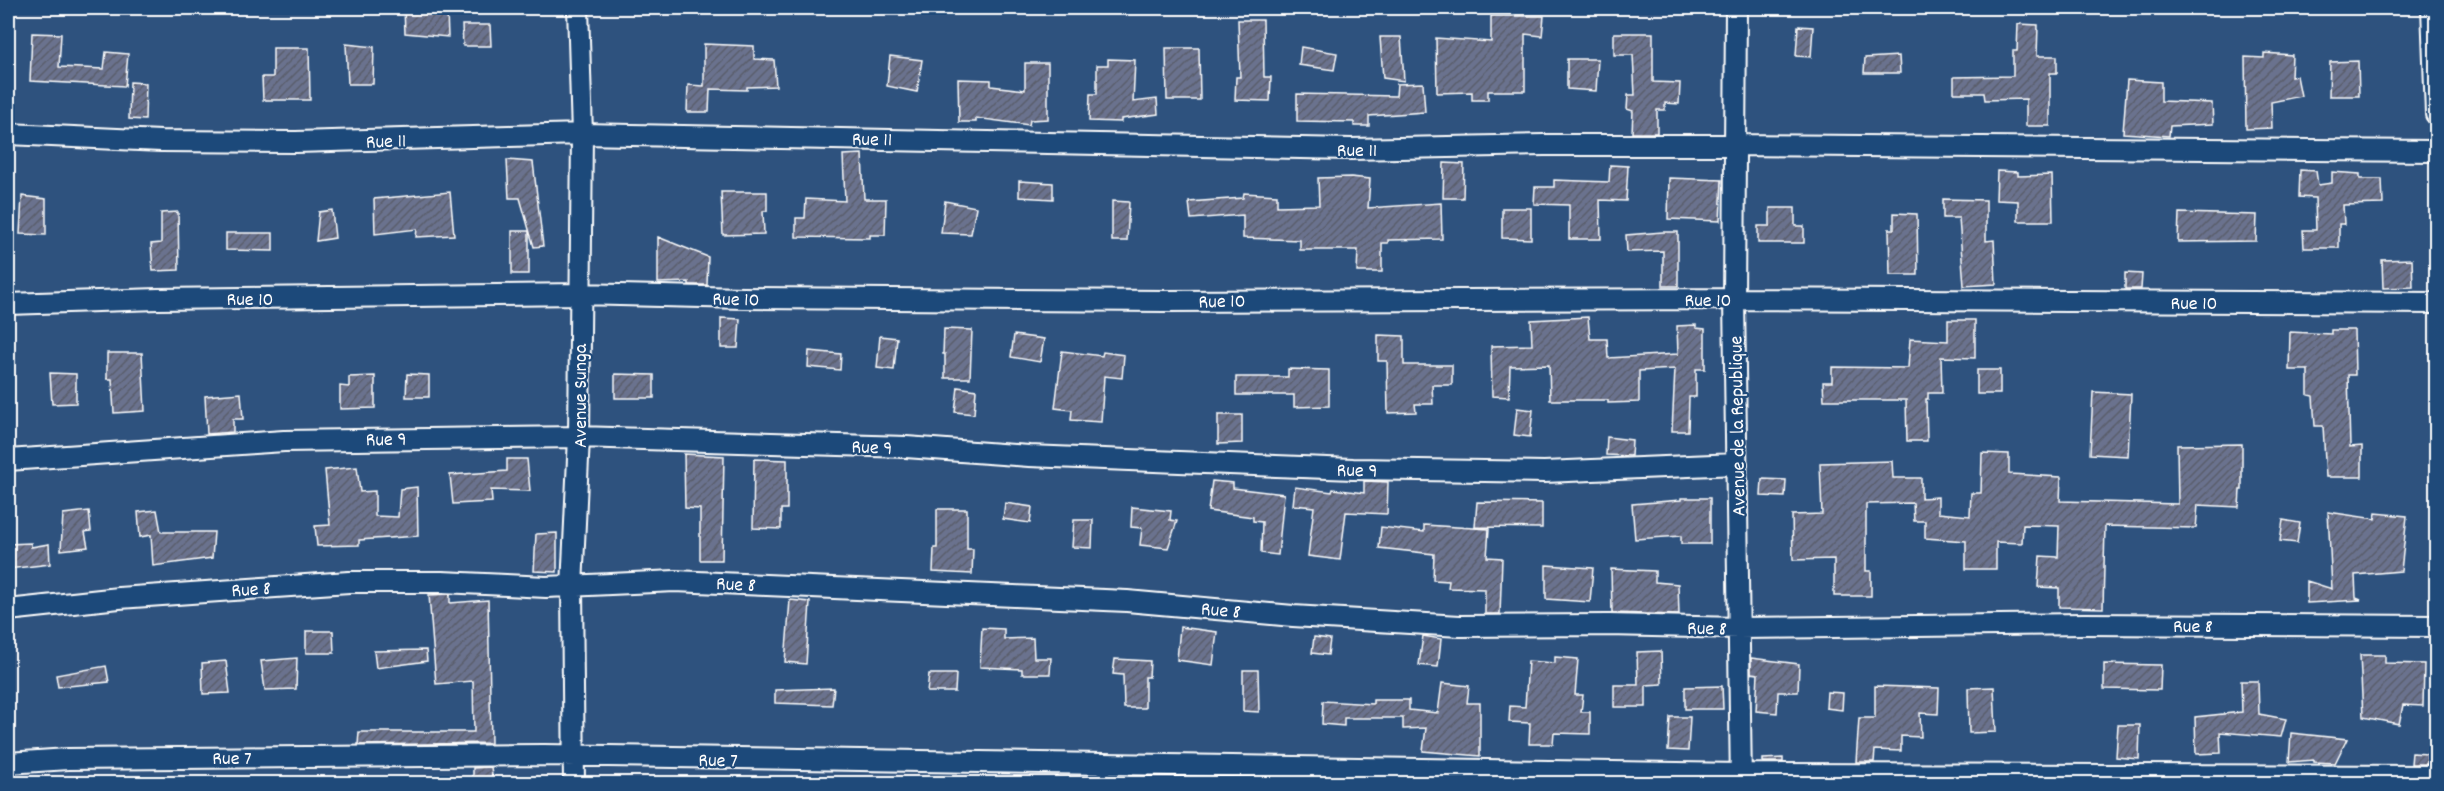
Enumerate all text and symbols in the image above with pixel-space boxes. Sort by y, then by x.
street label: Rue 11 [851,127,892,155]
street label: Rue 11 [365,128,407,158]
street label: Rue 11 [1337,138,1377,166]
street label: Rue 10 [226,287,274,315]
street label: Rue 10 [712,287,760,315]
street label: Rue 10 [1684,288,1732,316]
street label: Rue 10 [1198,289,1246,317]
street label: Rue 10 [2170,291,2218,319]
street label: Avenue de la Republique [1723,335,1755,516]
street label: Avenue Sunga [568,343,596,448]
street label: Rue 9 [365,427,407,455]
street label: Rue 9 [851,434,893,464]
street label: Rue 9 [1336,458,1378,486]
street label: Rue 8 [715,571,756,601]
street label: Rue 8 [230,576,272,606]
street label: Rue 8 [1200,596,1242,628]
street label: Rue 8 [2173,614,2213,642]
street label: Rue 8 [1687,616,1727,644]
street label: Rue 7 [212,746,252,774]
street label: Rue 7 [698,748,738,776]

